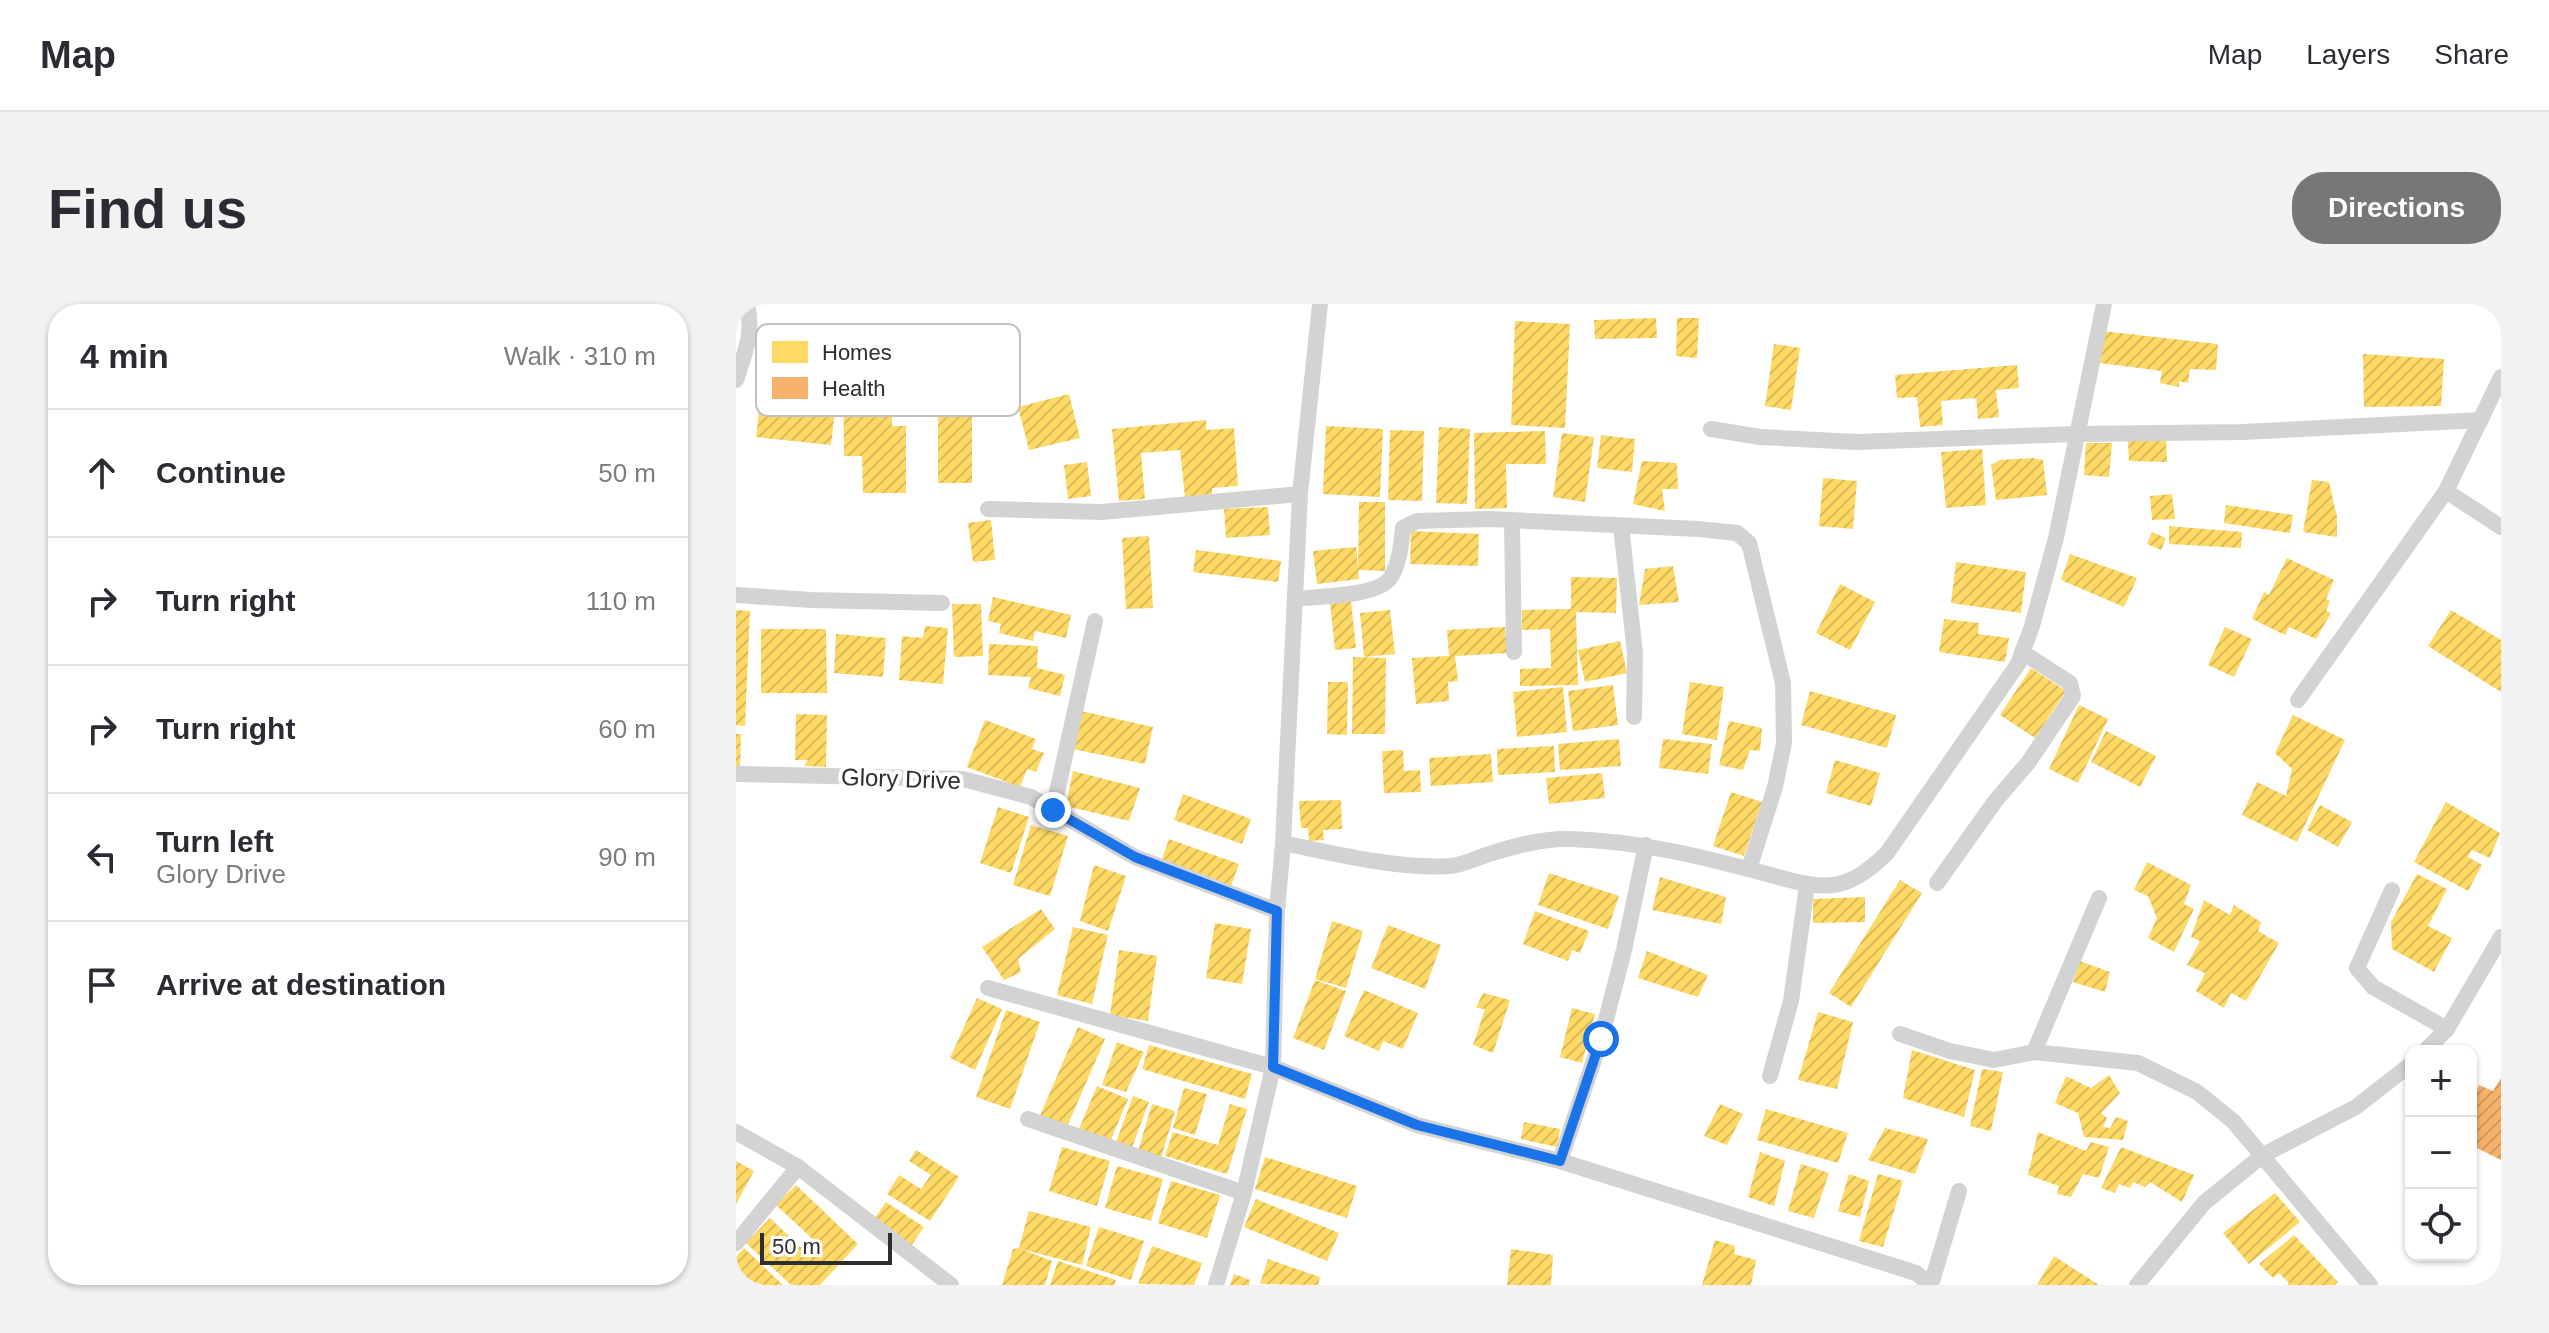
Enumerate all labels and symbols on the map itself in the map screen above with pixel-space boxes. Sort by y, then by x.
legend [756,324,1020,416]
text: Homes [822,340,892,365]
text: Health [822,376,886,401]
street label: Glory Drive [841,763,961,794]
route end [1035,792,1071,828]
route start [1583,1021,1619,1057]
scale bar [760,1229,892,1265]

